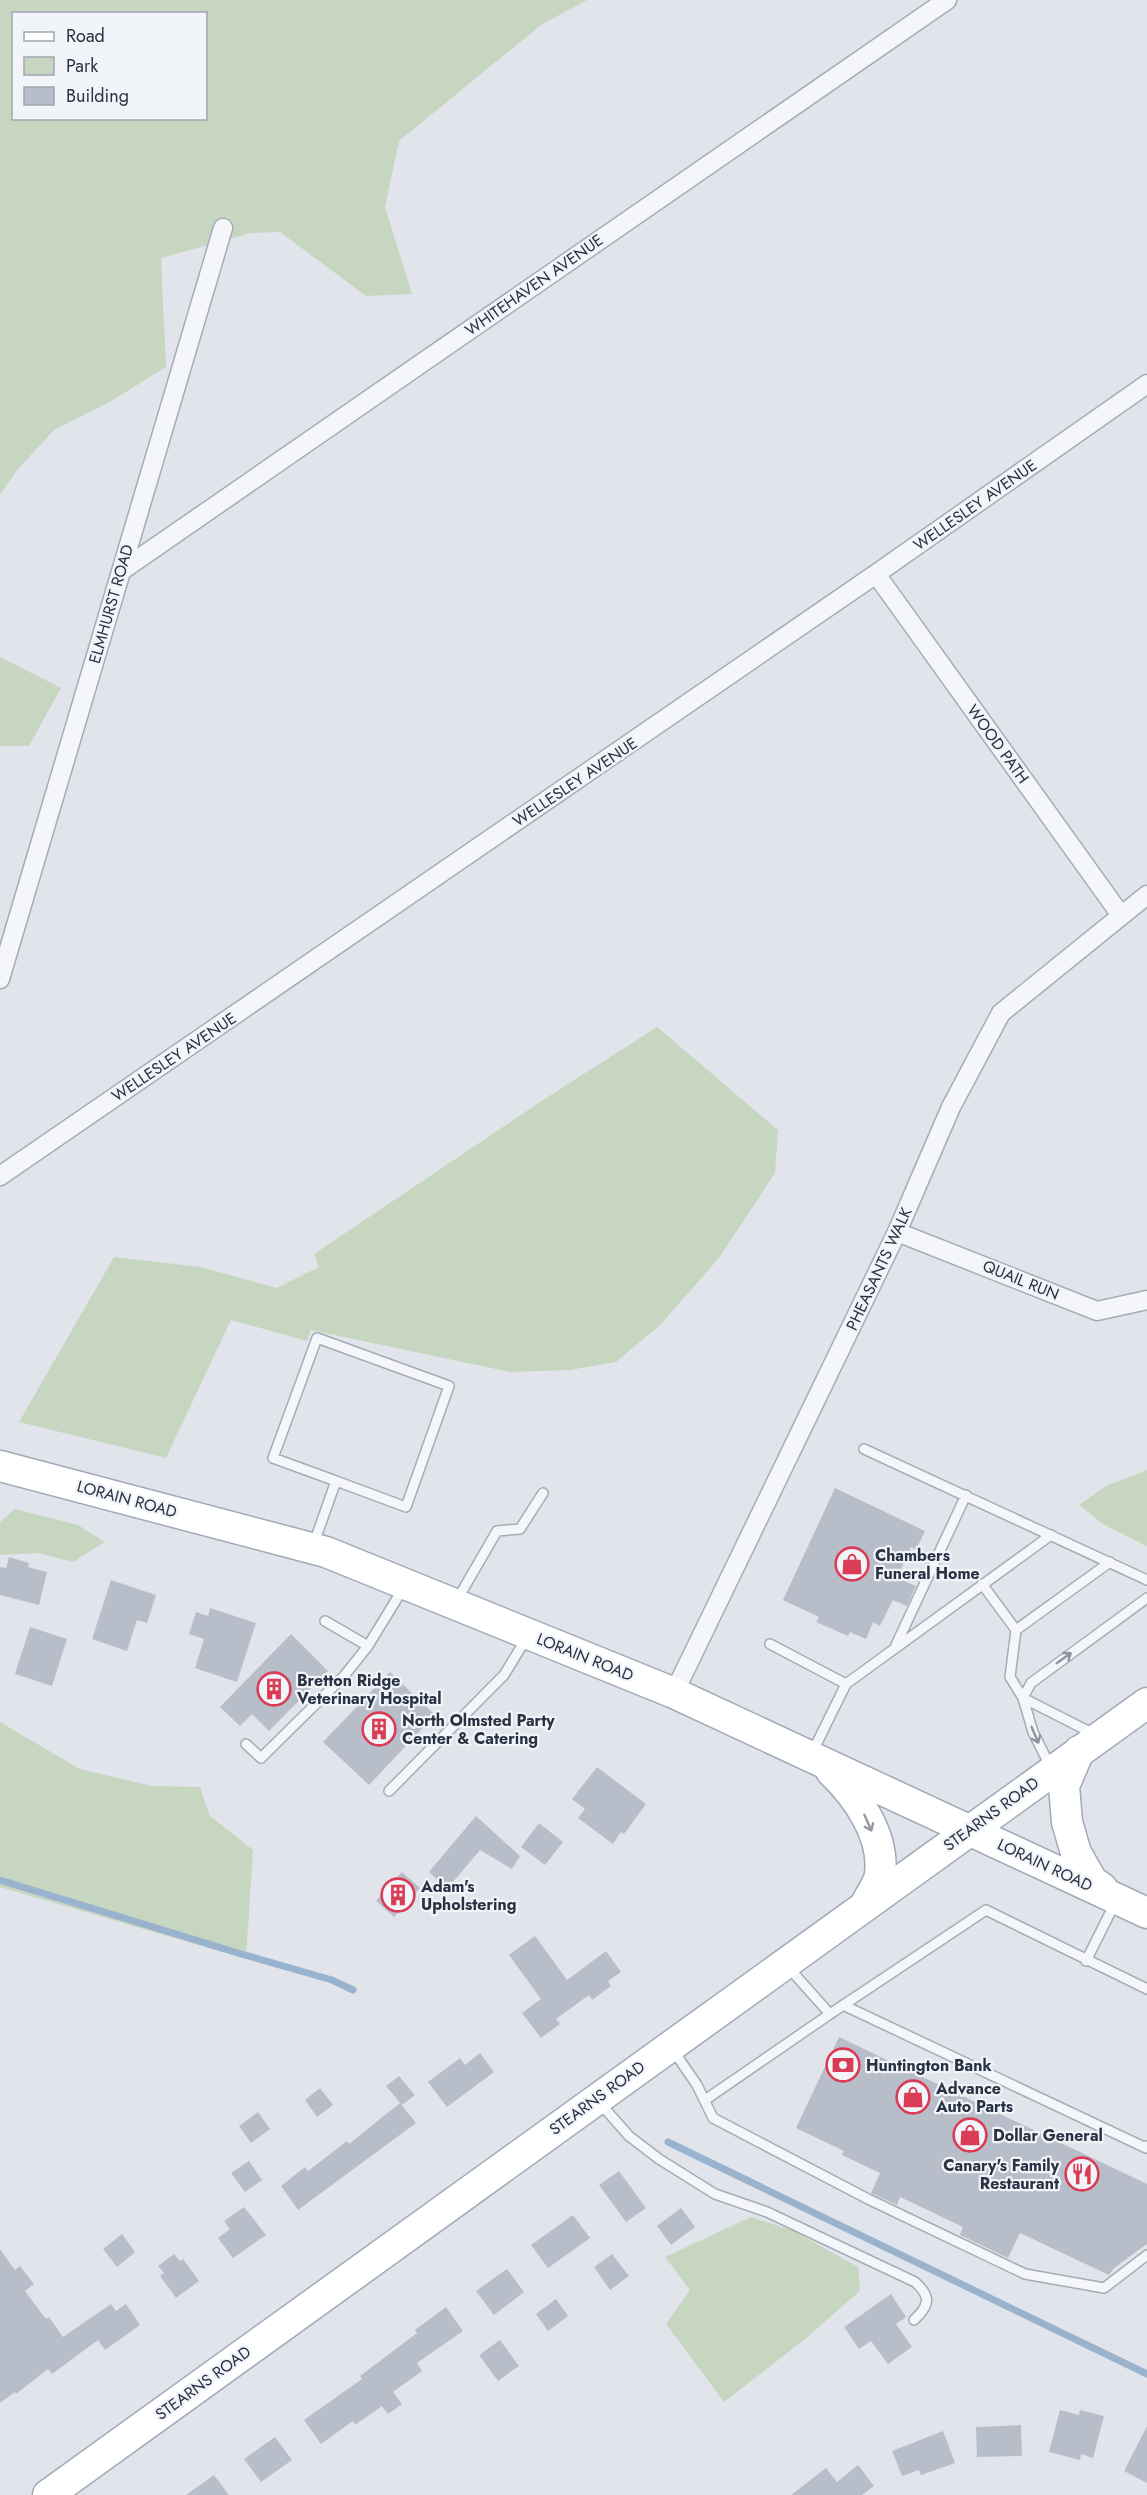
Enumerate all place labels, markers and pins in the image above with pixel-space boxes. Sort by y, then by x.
place label: Chambers Funeral Home [875,1544,980,1585]
shop icon: Chambers Funeral Home [834,1546,870,1582]
place label: Bretton Ridge Veterinary Hospital [296,1669,442,1710]
building icon: Bretton Ridge Veterinary Hospital [256,1671,292,1707]
place label: North Olmsted Party Center & Catering [402,1709,555,1750]
building icon: North Olmsted Party Center & Catering [361,1711,397,1747]
place label: Adam's Upholstering [420,1875,516,1916]
building icon: Adam's Upholstering [380,1877,416,1913]
bank icon: Huntington Bank [825,2047,861,2083]
place label: Huntington Bank [866,2054,992,2077]
place label: Advance Auto Parts [935,2077,1013,2118]
shop icon: Advance Auto Parts [895,2079,931,2115]
shop icon: Dollar General [952,2117,988,2153]
place label: Dollar General [993,2124,1103,2147]
place label: Canary's Family Restaurant [943,2154,1060,2195]
restaurant icon: Canary's Family Restaurant [1064,2156,1100,2192]

